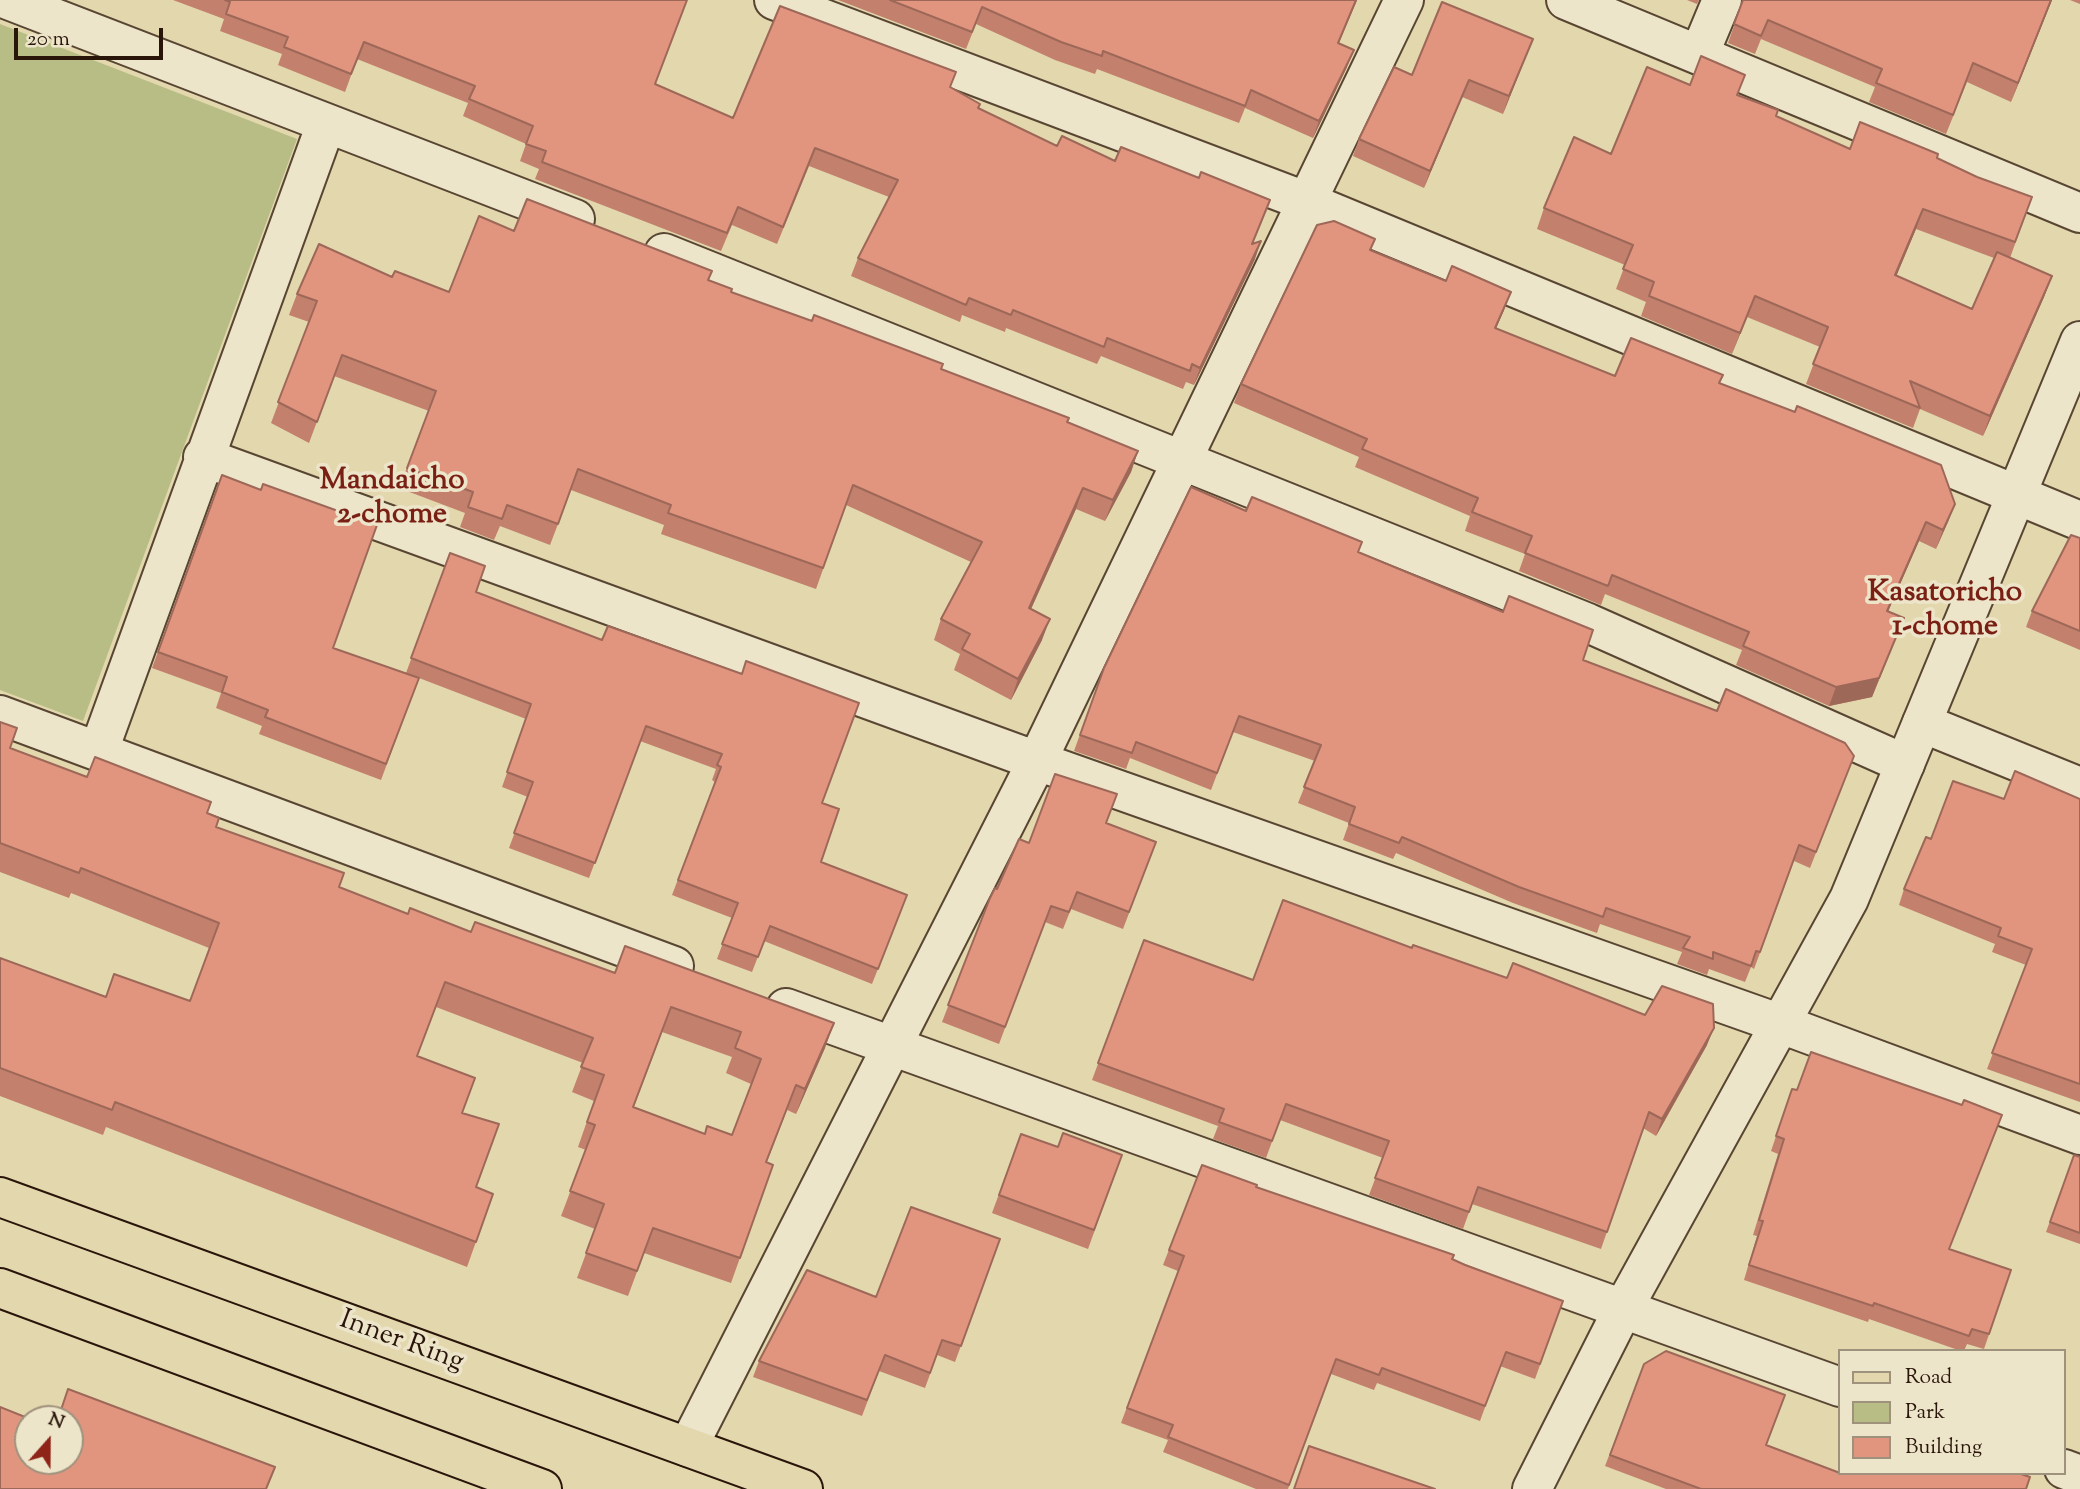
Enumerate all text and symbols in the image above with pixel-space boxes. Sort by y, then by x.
scale bar [18,14,166,58]
text: 20 m [27,25,70,55]
district label: Mandaicho 2-chome [319,465,465,536]
district label: Kasatoricho 1-chome [1868,577,2022,648]
street label: Inner Ring [334,1305,468,1381]
legend [1839,1349,2066,1475]
text: Road [1905,1363,1952,1393]
text: Park [1905,1398,1945,1428]
north arrow [14,1405,84,1475]
text: N [44,1406,68,1437]
text: Building [1905,1433,1982,1463]

